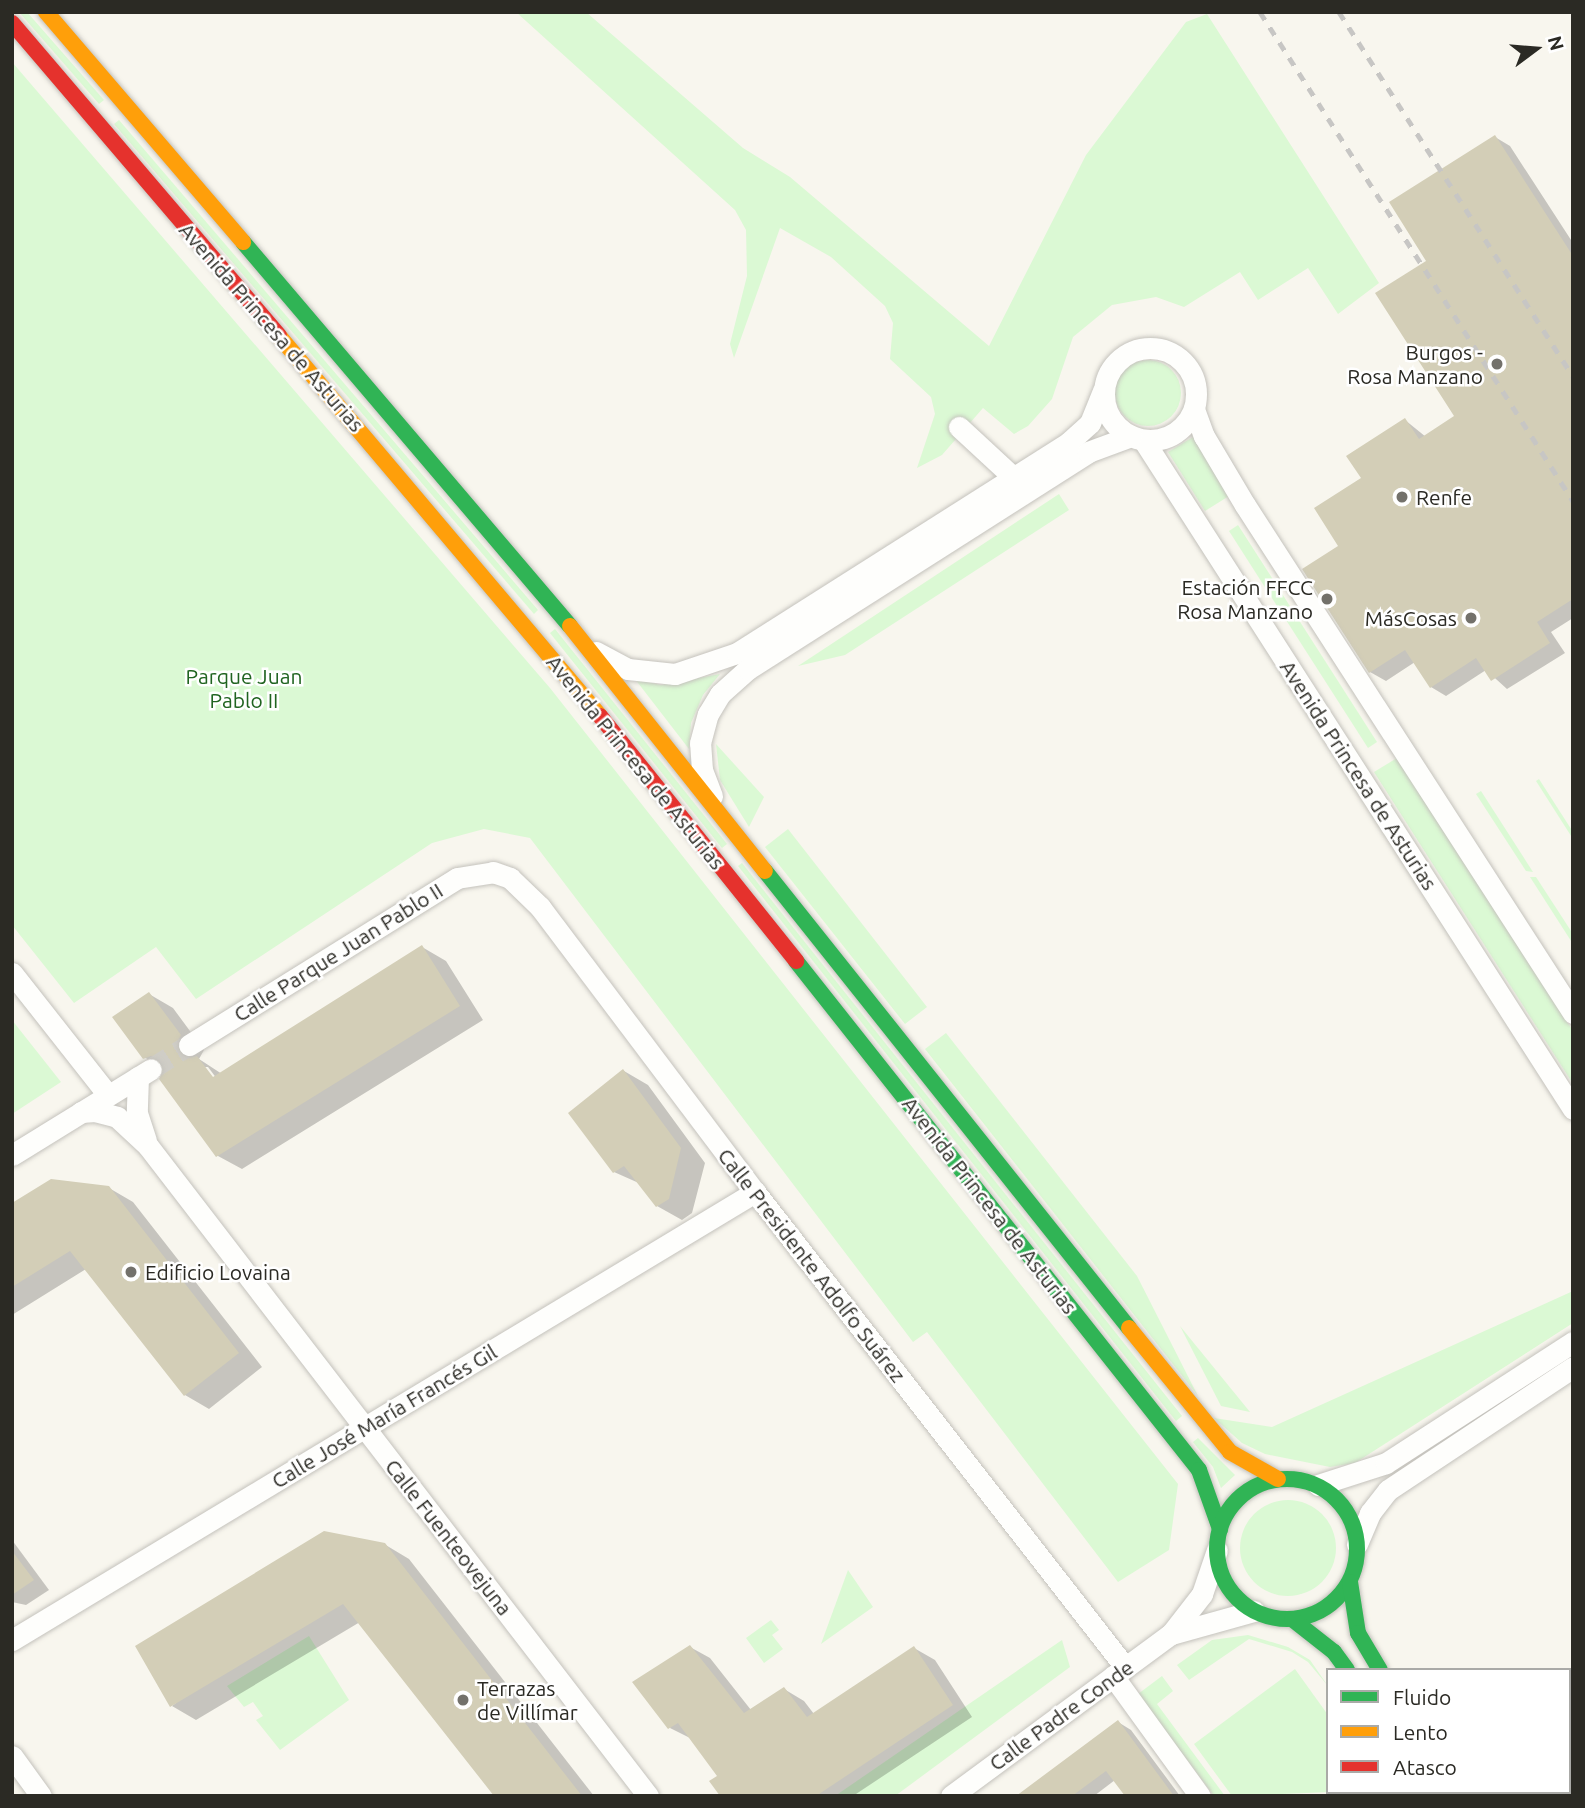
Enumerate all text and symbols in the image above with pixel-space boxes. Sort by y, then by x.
north arrow [1501,14,1571,84]
text: N [1544,33,1569,53]
street label: Avenida Princesa de Asturias [174,217,370,437]
place label: Burgos - Rosa Manzano [1347,339,1483,389]
marker: Burgos - Rosa Manzano [1489,356,1505,372]
place label: Renfe [1416,484,1472,510]
marker: Renfe [1394,489,1410,505]
place label: Estación FFCC Rosa Manzano [1177,574,1313,624]
marker: Estación FFCC Rosa Manzano [1319,591,1335,607]
place label: MásCosas [1365,605,1457,631]
marker: MásCosas [1463,610,1479,626]
street label: Avenida Princesa de Asturias [542,650,730,874]
street label: Avenida Princesa de Asturias [1275,655,1443,895]
park label: Parque Juan Pablo II [186,663,302,713]
street label: Calle Parque Juan Pablo II [229,877,447,1027]
street label: Avenida Princesa de Asturias [897,1091,1083,1319]
street label: Calle Presidente Adolfo Suárez [713,1143,911,1387]
place label: Edificio Lovaina [145,1259,291,1285]
marker: Edificio Lovaina [123,1264,139,1280]
street label: Calle José María Francés Gil [267,1339,501,1493]
street label: Calle Fuenteovejuna [380,1454,518,1620]
street label: Calle Padre Conde [984,1654,1138,1776]
legend [1326,1668,1571,1794]
place label: Terrazas de Villímar [477,1675,578,1725]
text: Fluido [1393,1685,1451,1709]
marker: Terrazas de Villímar [455,1692,471,1708]
text: Lento [1393,1720,1448,1744]
text: Atasco [1393,1755,1457,1779]

